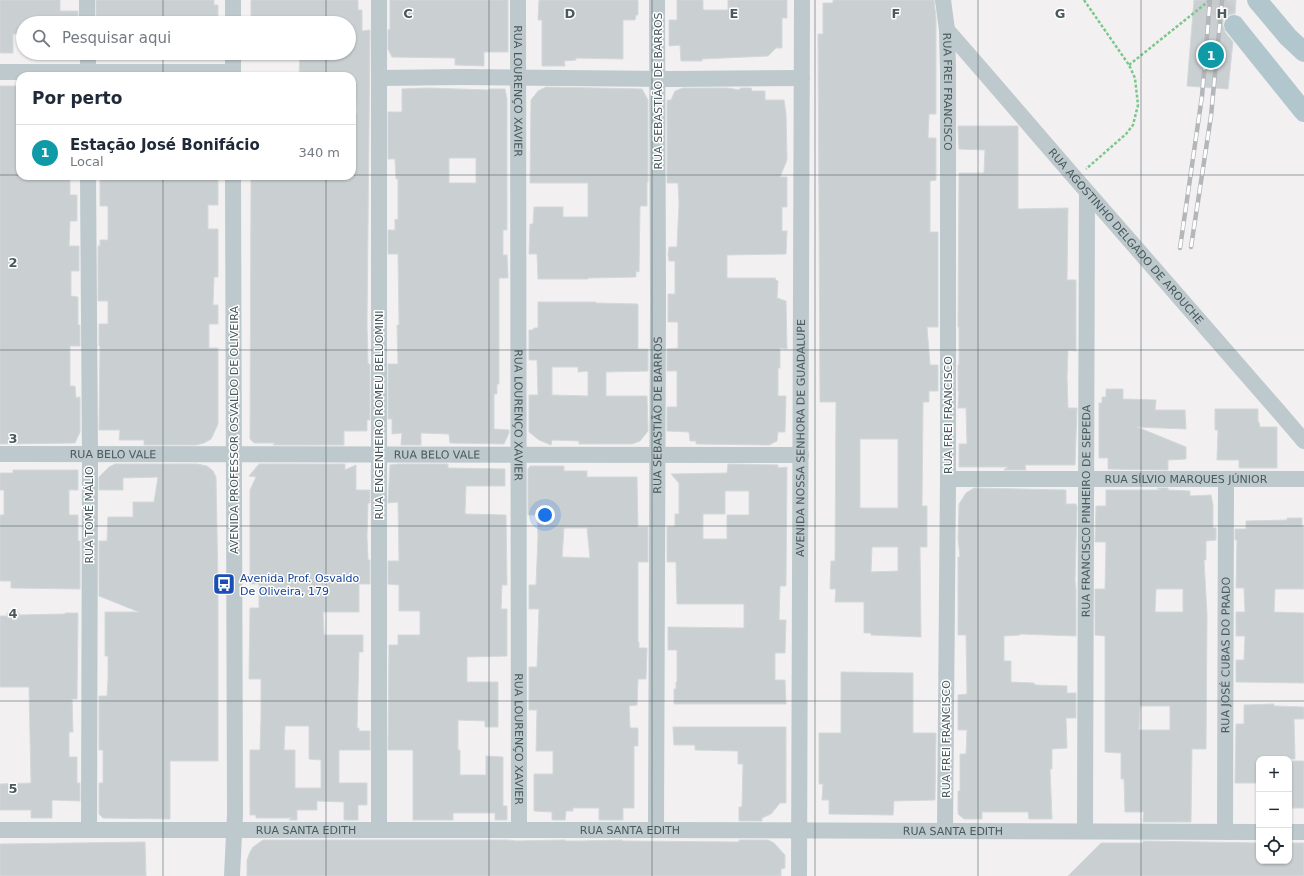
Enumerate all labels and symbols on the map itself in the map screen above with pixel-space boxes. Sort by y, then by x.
text: C [403,6,413,21]
text: D [565,6,576,21]
text: E [730,6,738,21]
text: F [892,6,900,21]
text: G [1055,6,1065,21]
text: H [1217,6,1227,21]
street label: RUA SEBASTIÃO DE BARROS [652,12,665,170]
street label: RUA LOURENÇO XAVIER [511,25,524,157]
street label: RUA FREI FRANCISCO [940,33,954,151]
pin: 1 [1198,40,1224,70]
street label: RUA AGOSTINHO DELGADO DE AROUCHE [1045,146,1206,327]
text: 2 [8,255,18,270]
street label: AVENIDA PROFESSOR OSVALDO DE OLIVEIRA [228,305,241,554]
street label: RUA ENGENHEIRO ROMEU BELUOMINI [373,310,386,520]
street label: AVENIDA NOSSA SENHORA DE GUADALUPE [794,319,808,557]
street label: RUA SEBASTIÃO DE BARROS [651,336,665,494]
street label: RUA LOURENÇO XAVIER [511,349,525,481]
street label: RUA FREI FRANCISCO [942,356,955,474]
street label: RUA FRANCISCO PINHEIRO DE SEPEDA [1080,404,1093,617]
text: 3 [8,431,18,446]
street label: RUA BELO VALE [70,448,156,461]
street label: RUA BELO VALE [394,448,480,462]
street label: RUA TOMÉ MÁLIO [83,466,96,564]
street label: RUA SÍLVIO MARQUES JÚNIOR [1105,473,1268,486]
your location [535,505,555,525]
bus stop icon: Avenida Prof. Osvaldo De Oliveira, 179 [211,571,237,597]
place label: Avenida Prof. Osvaldo De Oliveira, 179 [240,572,360,598]
street label: RUA JOSÉ CUBAS DO PRADO [1219,576,1233,733]
text: 4 [8,606,18,621]
street label: RUA LOURENÇO XAVIER [512,673,525,805]
street label: RUA FREI FRANCISCO [940,680,953,798]
text: 5 [8,781,18,796]
street label: RUA SANTA EDITH [256,824,356,837]
street label: RUA SANTA EDITH [580,824,680,837]
street label: RUA SANTA EDITH [903,825,1003,838]

